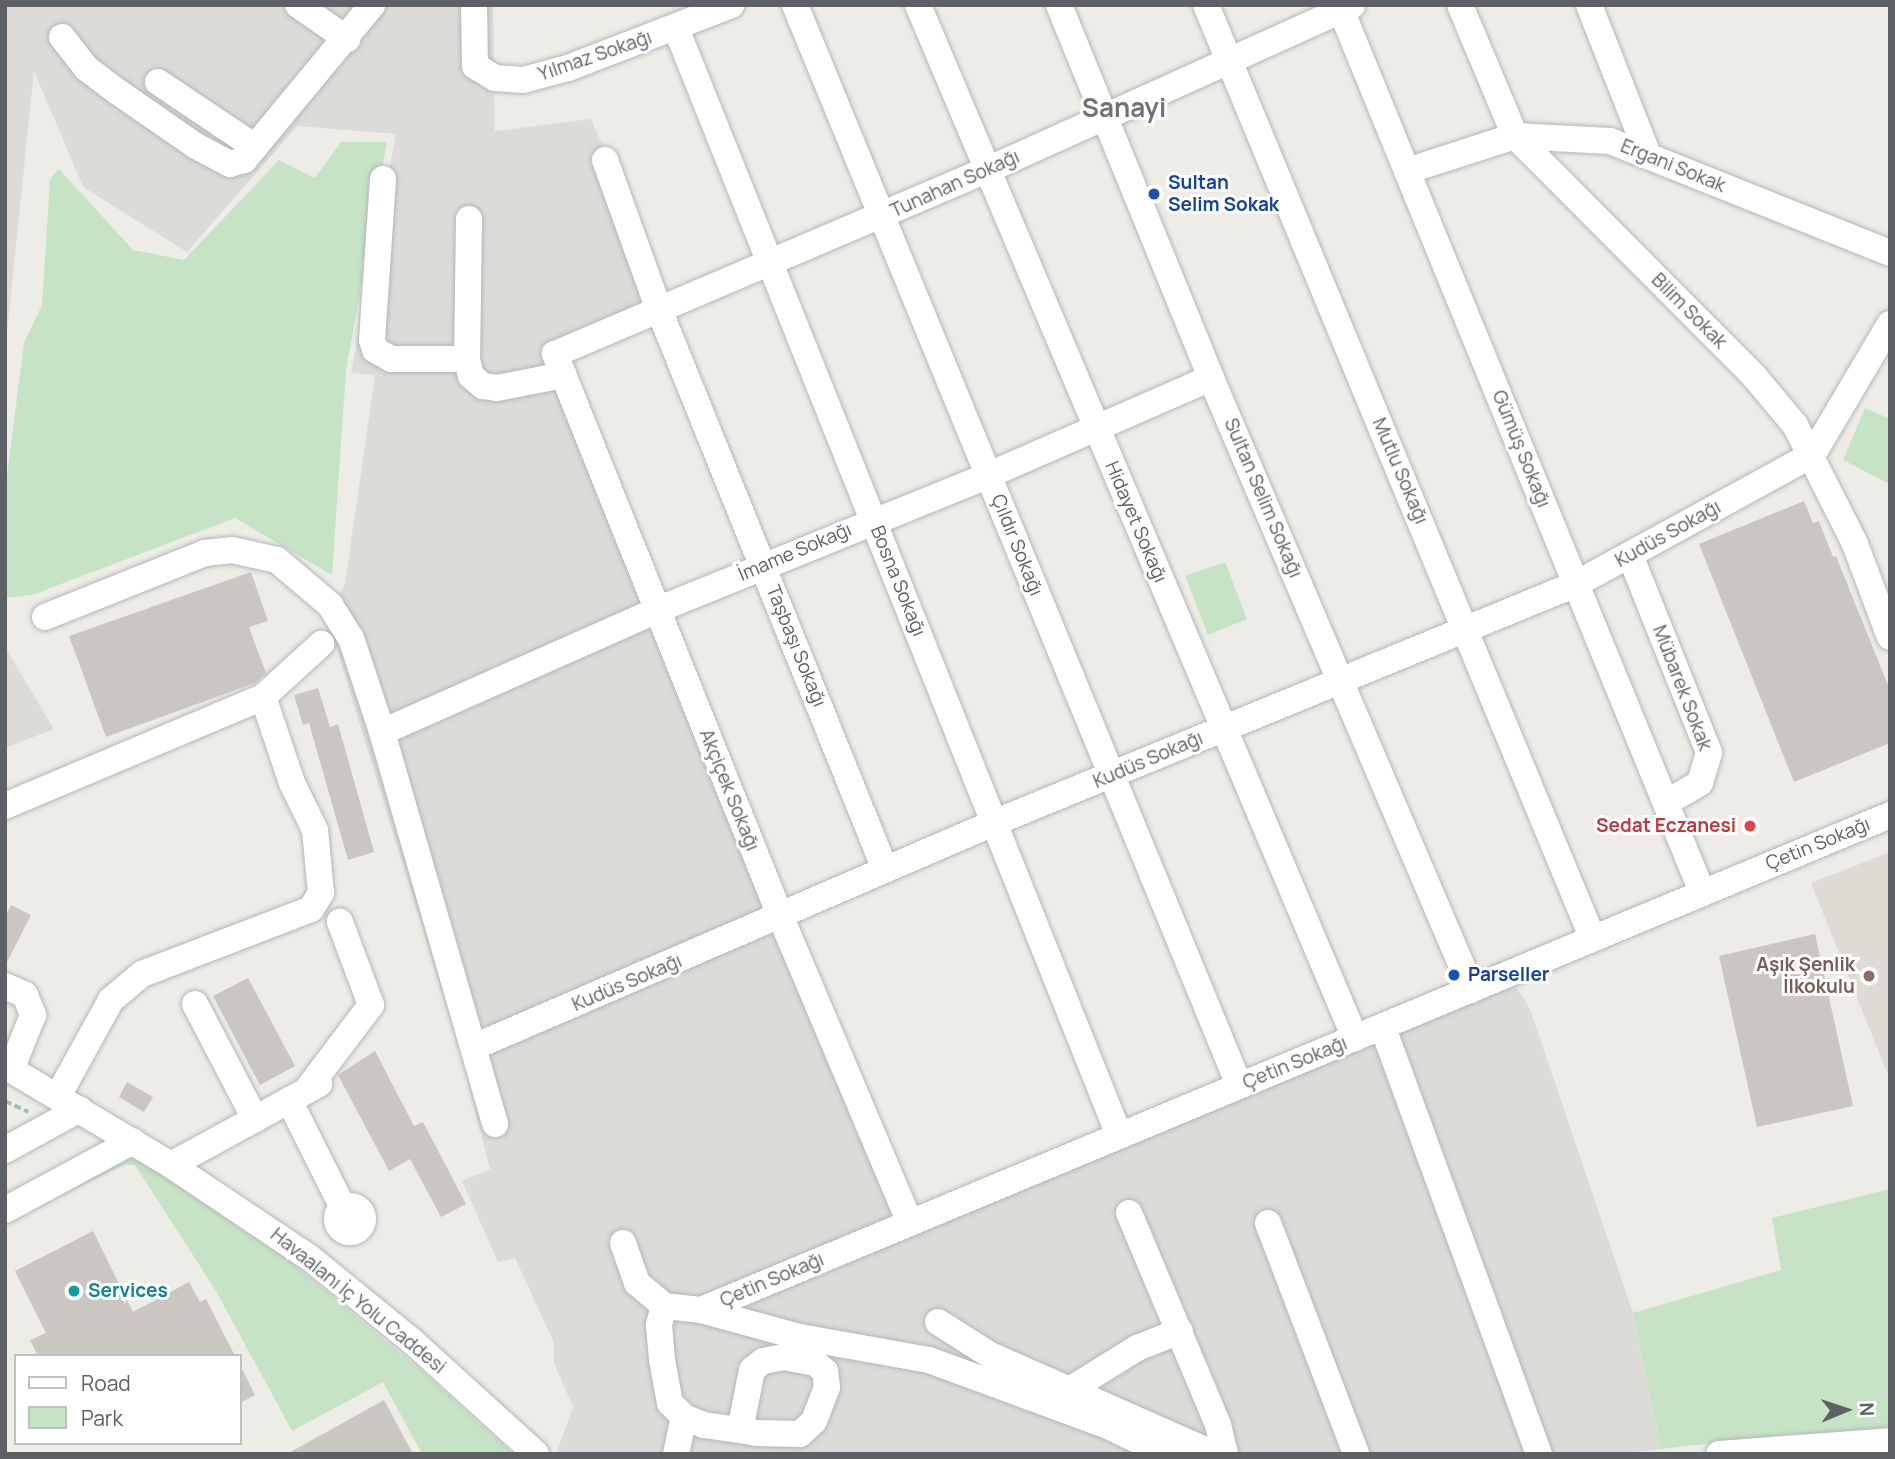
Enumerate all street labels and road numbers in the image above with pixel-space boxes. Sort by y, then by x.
street label: Yılmaz Sokağı [535,26,655,86]
street label: Ergani Sokak [1617,135,1729,197]
street label: Tunahan Sokağı [887,145,1023,223]
street label: Bilim Sokak [1647,269,1731,353]
street label: Gümüş Sokağı [1487,387,1555,511]
street label: Sultan Selim Sokağı [1219,415,1307,581]
street label: Mutlu Sokağı [1367,415,1433,527]
street label: Hidayet Sokağı [1100,458,1172,586]
street label: Çıldır Sokağı [986,491,1048,599]
street label: Kudüs Sokağı [1611,496,1725,572]
street label: İmame Sokağı [735,518,855,586]
street label: Bosna Sokağı [866,522,930,640]
street label: Taşbaşı Sokağı [761,582,831,710]
street label: Mübarek Sokak [1648,622,1716,754]
street label: Akçiçek Sokağı [694,726,764,854]
street label: Kudüs Sokağı [1090,727,1206,793]
street label: Çetin Sokağı [1763,813,1873,875]
street label: Kudüs Sokağı [569,950,685,1016]
street label: Çetin Sokağı [1240,1032,1350,1094]
street label: Havaalanı İç Yolu Caddesi [266,1223,450,1379]
street label: Çetin Sokağı [717,1248,827,1312]

